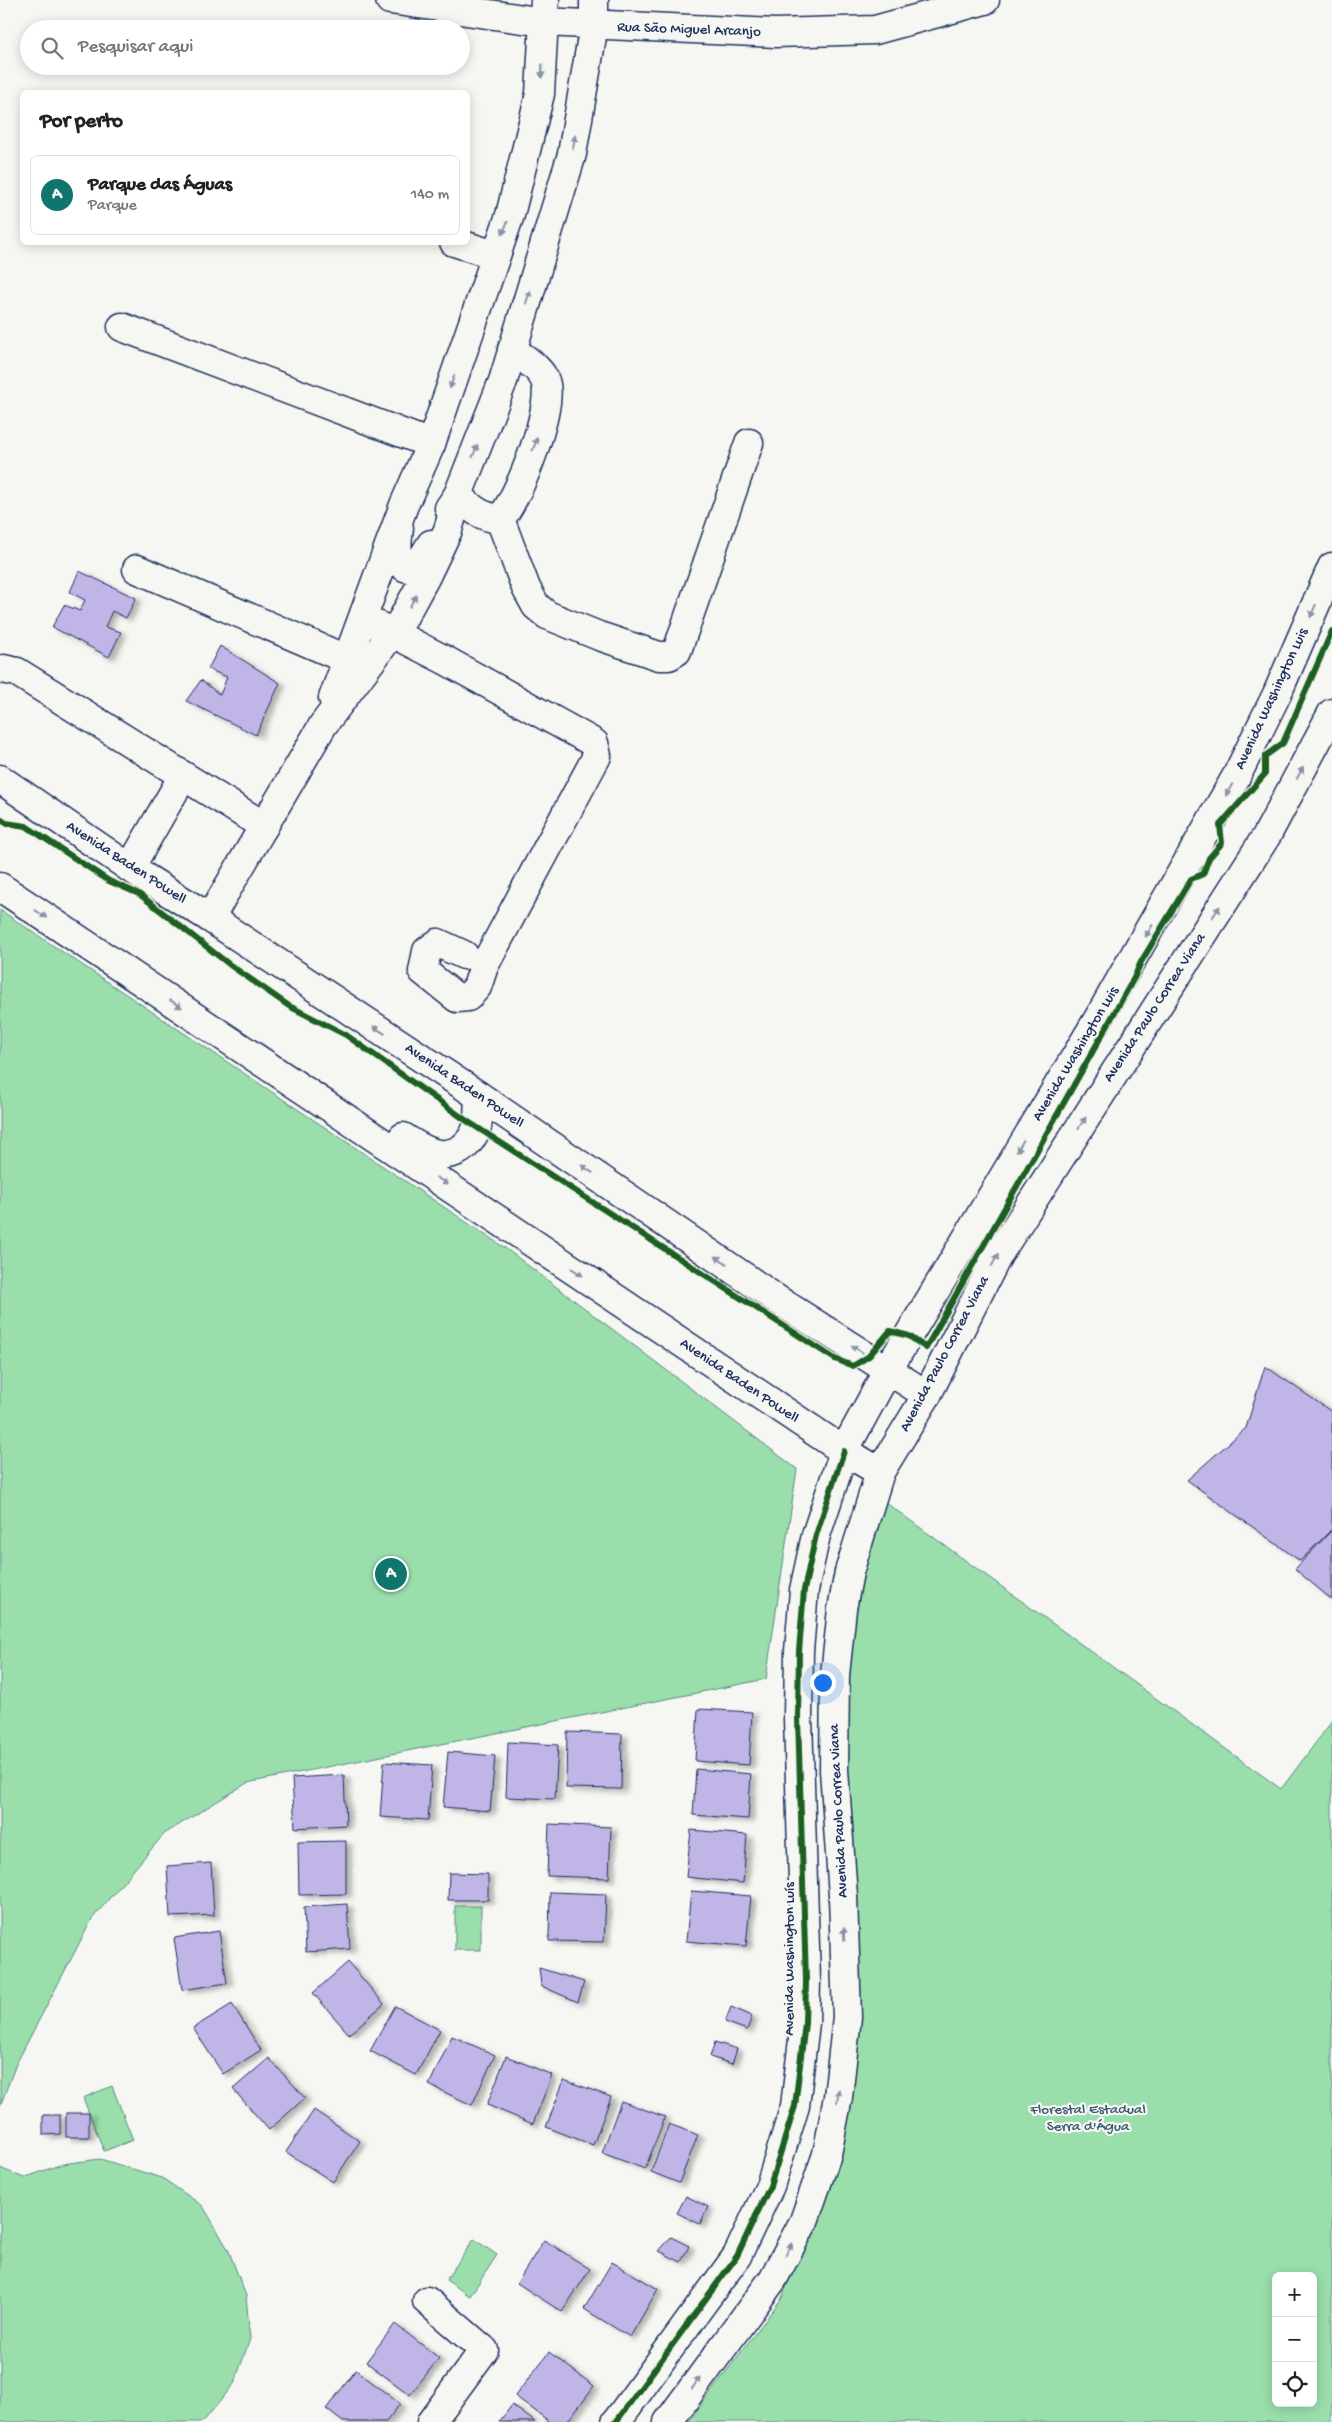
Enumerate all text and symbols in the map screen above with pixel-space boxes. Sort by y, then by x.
street label: Rua São Miguel Arcanjo [617,18,762,42]
search box [20,20,470,75]
icon: search [38,34,66,62]
text: Pesquisar aqui [78,36,193,59]
one-way arrow [537,63,545,79]
text: Por perto [40,110,123,135]
one-way arrow [570,133,578,149]
text: Parque das Águas [88,174,232,197]
text: A [52,186,62,205]
text: 140 m [411,186,449,205]
text: Parque [88,197,137,216]
one-way arrow [501,221,508,236]
one-way arrow [525,290,533,305]
one-way arrow [448,375,456,390]
one-way arrow [532,437,539,452]
one-way arrow [471,443,479,458]
one-way arrow [409,593,417,608]
one-way arrow [1308,604,1316,618]
street label: Avenida Washington Luis [1231,625,1313,772]
one-way arrow [1296,767,1305,780]
one-way arrow [1225,783,1233,798]
street label: Avenida Baden Powell [63,817,189,909]
one-way arrow [1212,906,1221,919]
one-way arrow [34,909,47,919]
one-way arrow [1144,925,1153,938]
street label: Avenida Paulo Correa Viana [1100,930,1210,1086]
street label: Avenida Washington Luis [1029,983,1124,1125]
one-way arrow [169,999,183,1008]
one-way arrow [372,1025,386,1034]
street label: Avenida Baden Powell [401,1040,527,1132]
one-way arrow [1077,1116,1086,1129]
one-way arrow [1016,1139,1025,1152]
one-way arrow [580,1164,593,1174]
one-way arrow [436,1176,449,1186]
one-way arrow [991,1253,999,1267]
one-way arrow [714,1255,728,1265]
one-way arrow [570,1267,584,1277]
street label: Avenida Paulo Correa Viana [896,1272,994,1435]
street label: Avenida Baden Powell [676,1335,802,1427]
one-way arrow [851,1344,864,1353]
pin: A [375,1555,407,1593]
your location [810,1670,836,1696]
street label: Avenida Paulo Correa Viana [825,1723,853,1898]
street label: Avenida Washington Luís [781,1882,799,2036]
one-way arrow [840,1925,848,1941]
one-way arrow [834,2087,842,2103]
park label: Florestal Estadual Serra d'Água [1029,2101,1146,2136]
one-way arrow [785,2242,793,2257]
map controls [1272,2272,1317,2407]
button: + [1272,2272,1317,2317]
button: − [1272,2317,1317,2362]
button: locate [1272,2362,1317,2407]
one-way arrow [691,2376,701,2390]

